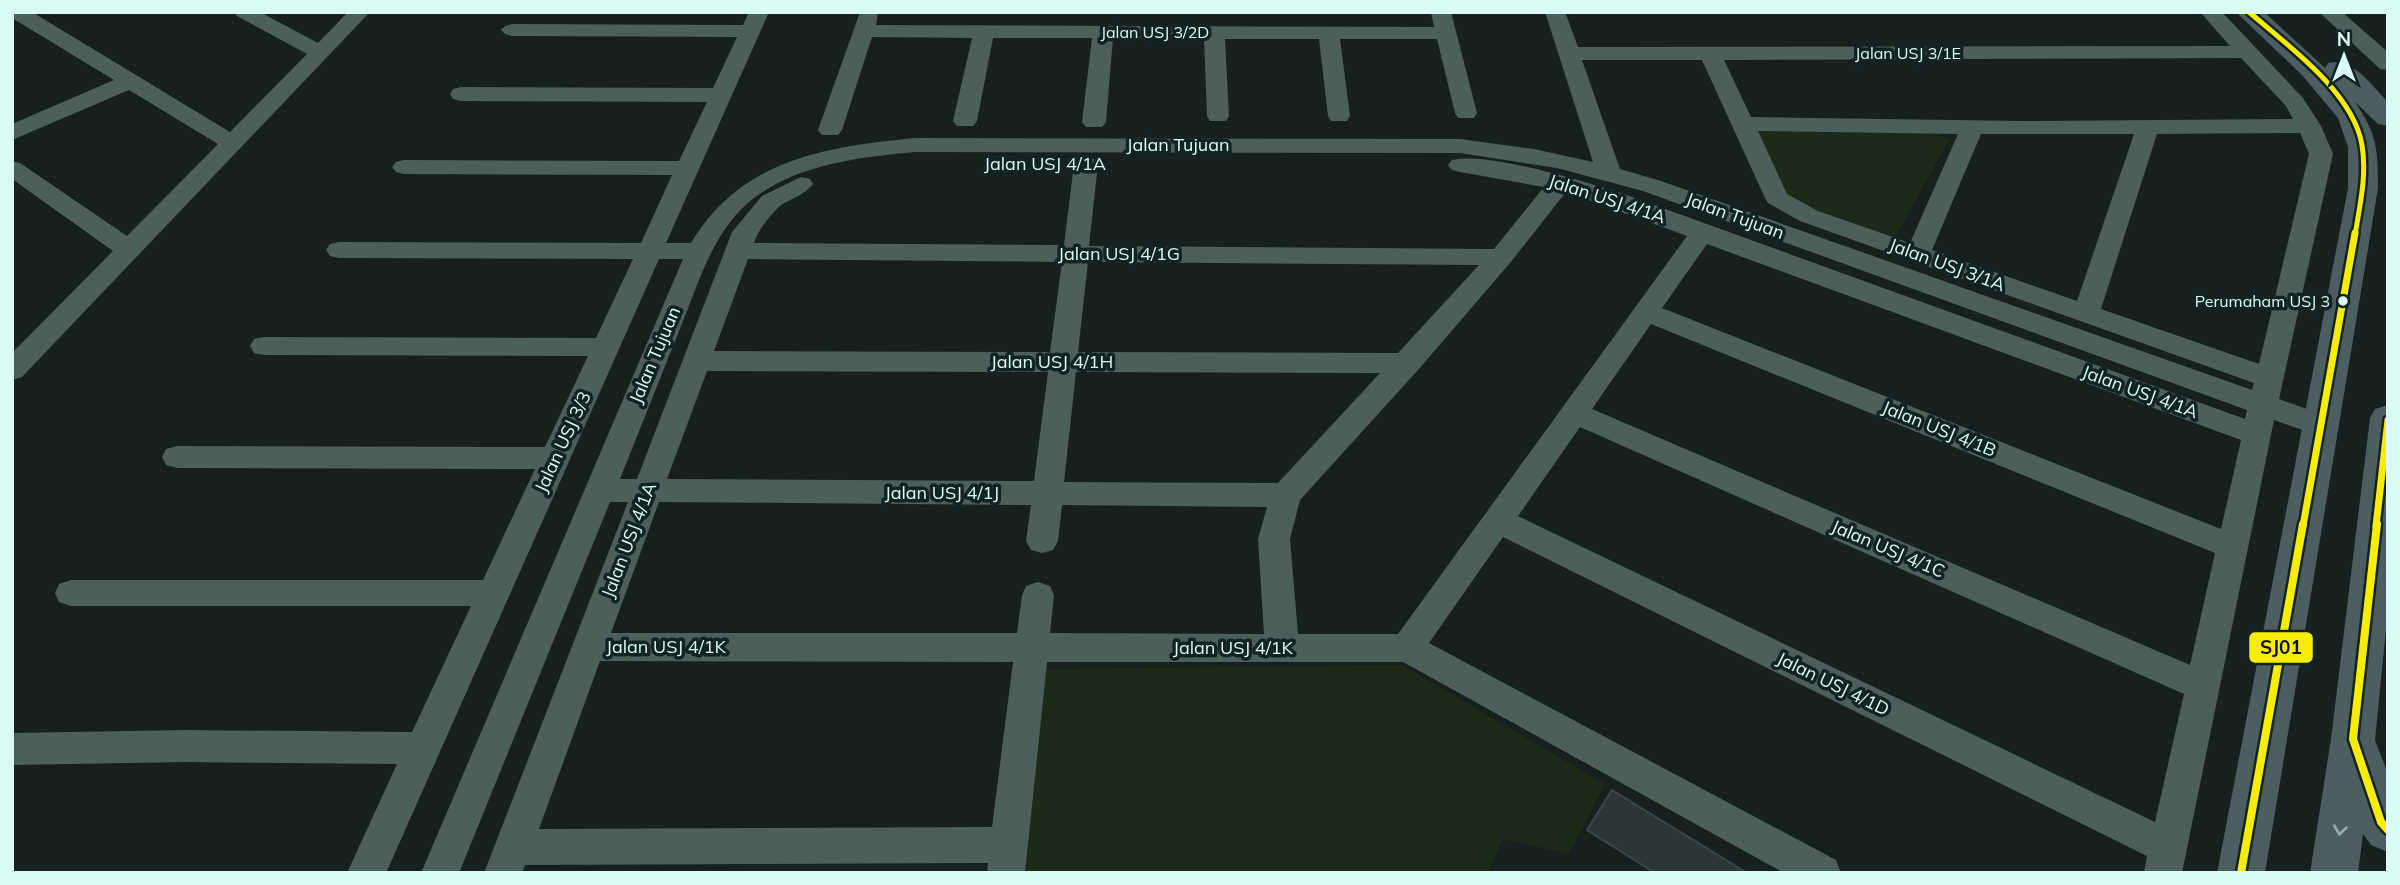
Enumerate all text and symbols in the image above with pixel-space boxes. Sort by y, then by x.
north arrow [2309,21,2379,91]
street label: Jalan USJ 3/2D [1101,22,1209,42]
text: N [2337,27,2351,51]
street label: Jalan USJ 3/1E [1855,43,1961,63]
street label: Jalan Tujuan [1126,133,1230,156]
street label: Jalan USJ 4/1A [984,152,1106,175]
street label: Jalan USJ 4/1A [1546,169,1669,228]
street label: Jalan Tujuan [1683,187,1788,244]
street label: Jalan USJ 3/1A [1886,233,2008,296]
street label: Jalan USJ 4/1G [1058,242,1180,265]
place label: Perumaham USJ 3 [2195,291,2330,311]
marker: Perumaham USJ 3 [2336,294,2350,308]
street label: Jalan Tujuan [624,303,685,407]
street label: Jalan USJ 4/1H [991,350,1113,373]
street label: Jalan USJ 4/1A [2079,360,2201,423]
street label: Jalan USJ 3/3 [529,388,596,496]
street label: Jalan USJ 4/1B [1879,395,2000,462]
street label: Jalan USJ 4/1A [596,479,661,601]
street label: Jalan USJ 4/1J [885,481,999,504]
street label: Jalan USJ 4/1C [1828,514,1948,583]
line badge: SJ01 [2248,631,2314,664]
street label: Jalan USJ 4/1K [606,635,727,658]
text: SJ01 [2260,635,2302,659]
street label: Jalan USJ 4/1K [1173,636,1294,659]
street label: Jalan USJ 4/1D [1773,646,1893,721]
one-way arrow [2333,824,2348,836]

